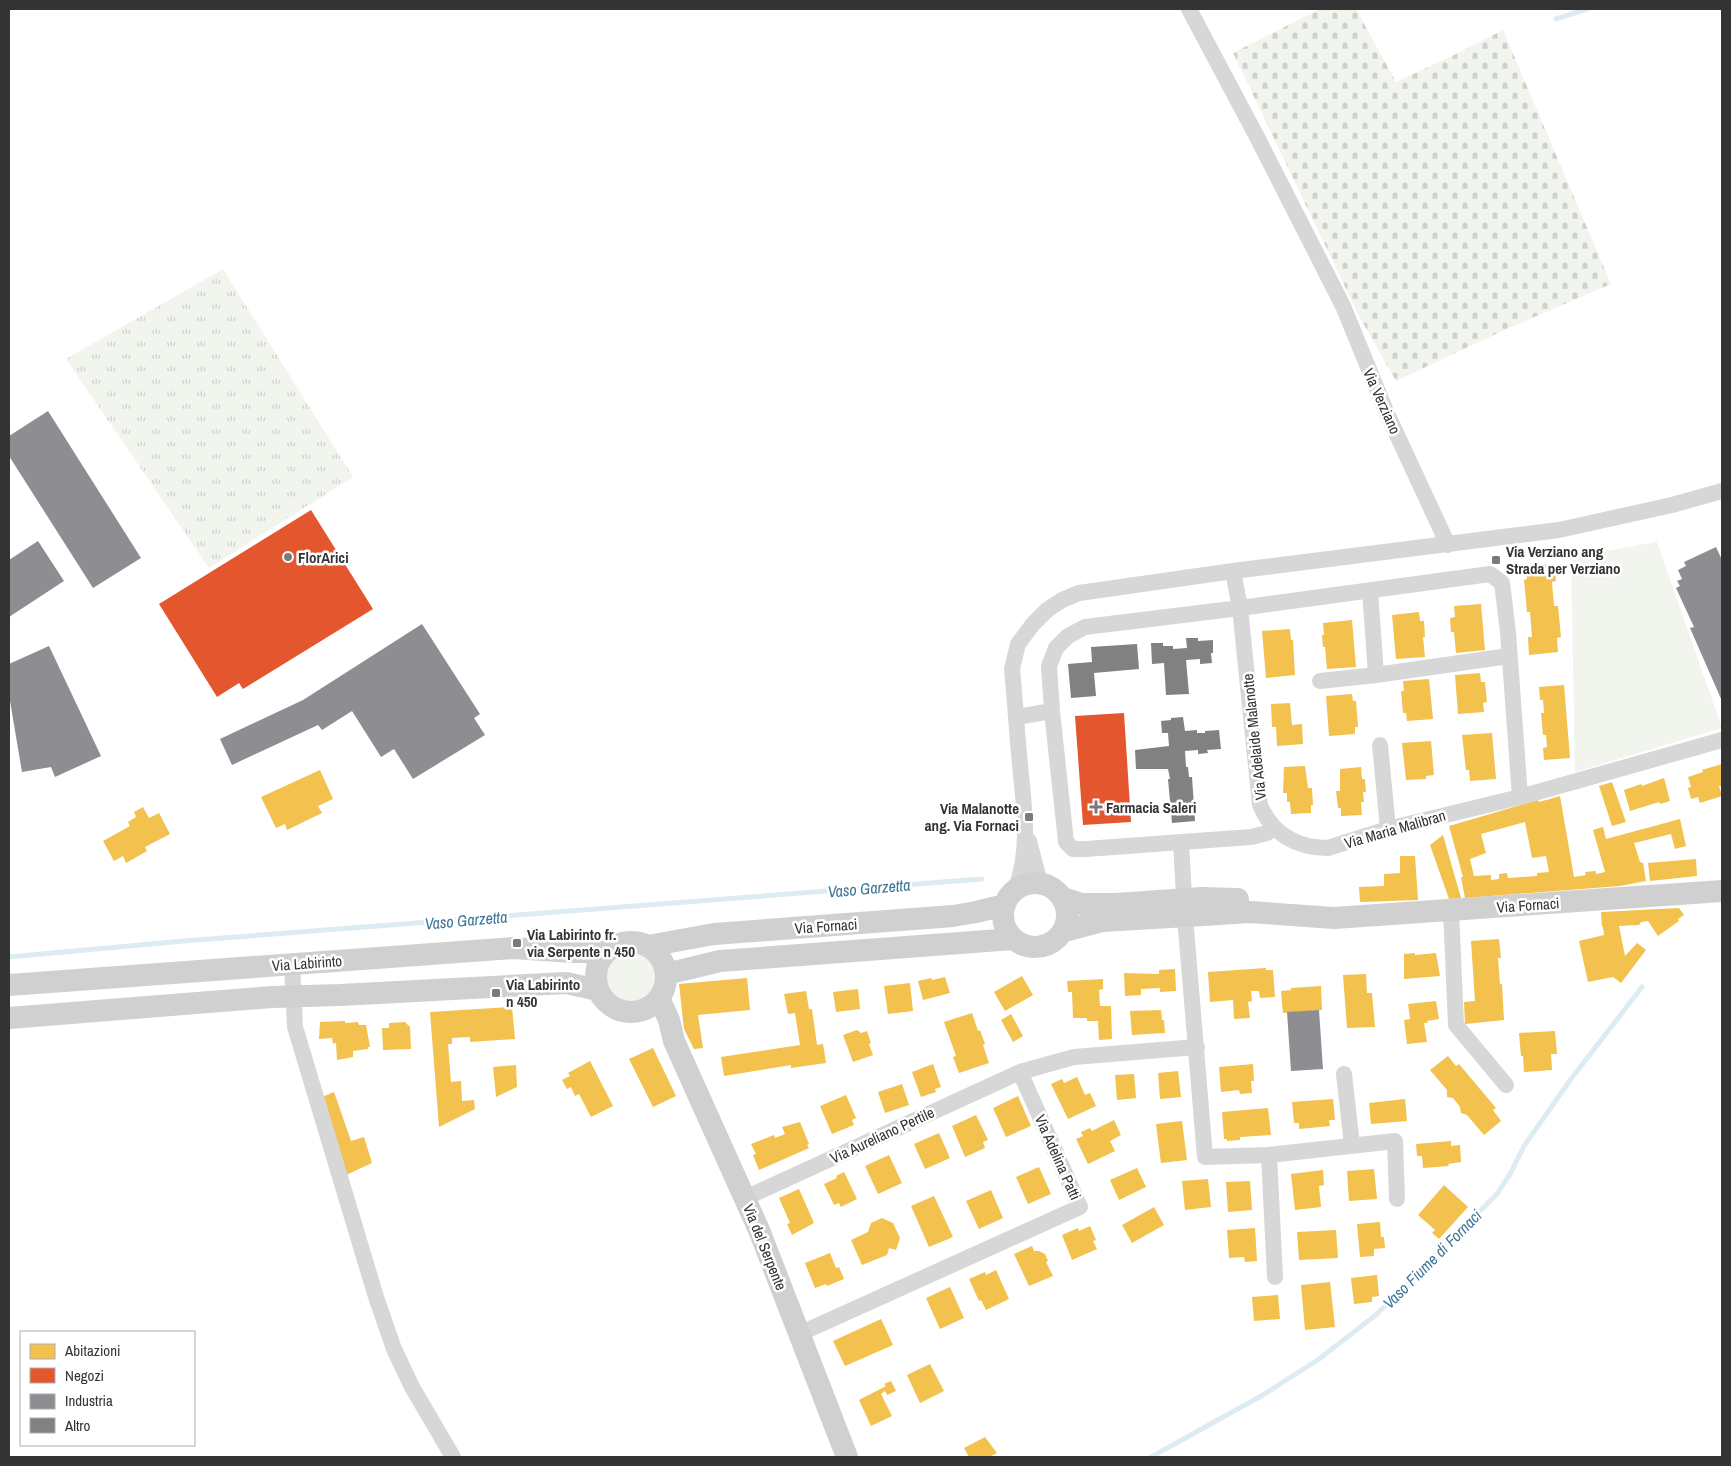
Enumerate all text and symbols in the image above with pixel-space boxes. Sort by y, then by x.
street label: Via Verziano [1358,365,1406,437]
place label: Via Verziano ang Strada per Verziano [1506,541,1621,579]
place label: FlorArici [298,547,349,568]
marker: FlorArici [282,551,294,563]
marker: Via Verziano ang Strada per Verziano [1490,554,1502,566]
street label: Via Adelaide Malanotte [1237,673,1271,801]
place label: Farmacia Saleri [1106,797,1196,818]
place label: Via Malanotte ang. Via Fornaci [925,798,1019,836]
marker: Farmacia Saleri [1090,801,1102,813]
street label: Via Maria Malibran [1342,805,1448,853]
marker: Via Malanotte ang. Via Fornaci [1023,811,1035,823]
water label: Vaso Garzetta [827,873,911,903]
street label: Via Fornaci [1496,892,1560,918]
water label: Vaso Garzetta [424,905,508,935]
street label: Via Fornaci [794,913,858,939]
place label: Via Labirinto fr. via Serpente n 450 [527,924,635,962]
marker: Via Labirinto fr. via Serpente n 450 [511,937,523,949]
street label: Via Labirinto [271,950,343,976]
place label: Via Labirinto n 450 [506,974,580,1012]
marker: Via Labirinto n 450 [490,987,502,999]
street label: Via Aureliano Pertile [827,1102,938,1168]
street label: Via Adelina Patti [1030,1111,1086,1203]
street label: Via del Serpente [738,1201,792,1293]
water label: Vaso Fiume di Fornaci [1378,1204,1487,1313]
legend [20,1331,195,1446]
text: Abitazioni [64,1340,120,1361]
text: Negozi [65,1365,104,1386]
text: Industria [65,1390,113,1411]
text: Altro [64,1415,90,1436]

